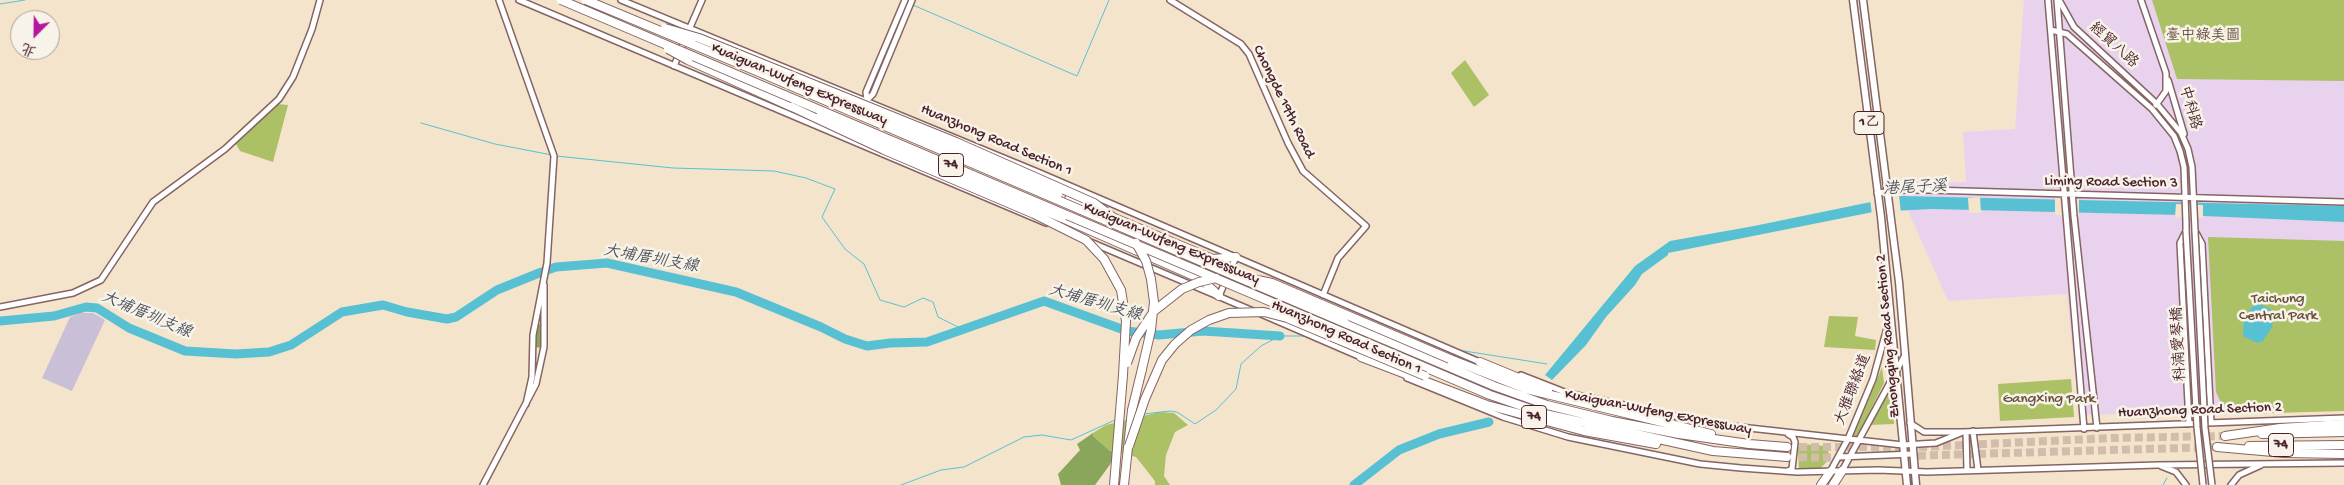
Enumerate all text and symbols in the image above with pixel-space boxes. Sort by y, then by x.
north arrow [10,10,60,60]
street label: 經貿八路 [2085,19,2141,73]
park label: 臺中綠美圖 [2166,28,2240,46]
text: 北 [20,38,39,59]
street label: Kuaiguan-Wufeng Expressway [708,40,890,130]
street label: Chongde 19th Road [1248,42,1318,162]
street label: 中科路 [2174,84,2204,132]
street label: Huanzhong Road Section 1 [918,101,1074,181]
road number: 1乙 [1854,112,1884,134]
road number: 74 [938,154,964,176]
street label: Liming Road Section 3 [2044,173,2178,193]
water label: 港尾子溪 [1883,178,1947,200]
street label: Kuaiguan-Wufeng Expressway [1080,199,1262,289]
water label: 大埔厝圳支線 [602,242,700,278]
street label: Zhongqing Road Section 2 [1873,254,1905,418]
water label: 大埔厝圳支線 [1046,282,1144,326]
water label: 大埔厝圳支線 [98,288,194,344]
park label: Taichung Central Park [2239,291,2317,326]
street label: Huanzhong Road Section 1 [1268,297,1424,379]
street label: 科湳愛琴橋 [2169,306,2191,382]
street label: 大雅聯絡道 [1832,352,1876,428]
street label: Kuaiguan-Wufeng Expressway [1563,386,1753,440]
park label: Gangxing Park [2003,391,2095,409]
street label: Huanzhong Road Section 2 [2118,399,2282,423]
road number: 74 [1522,406,1546,428]
road number: 74 [2268,434,2294,456]

